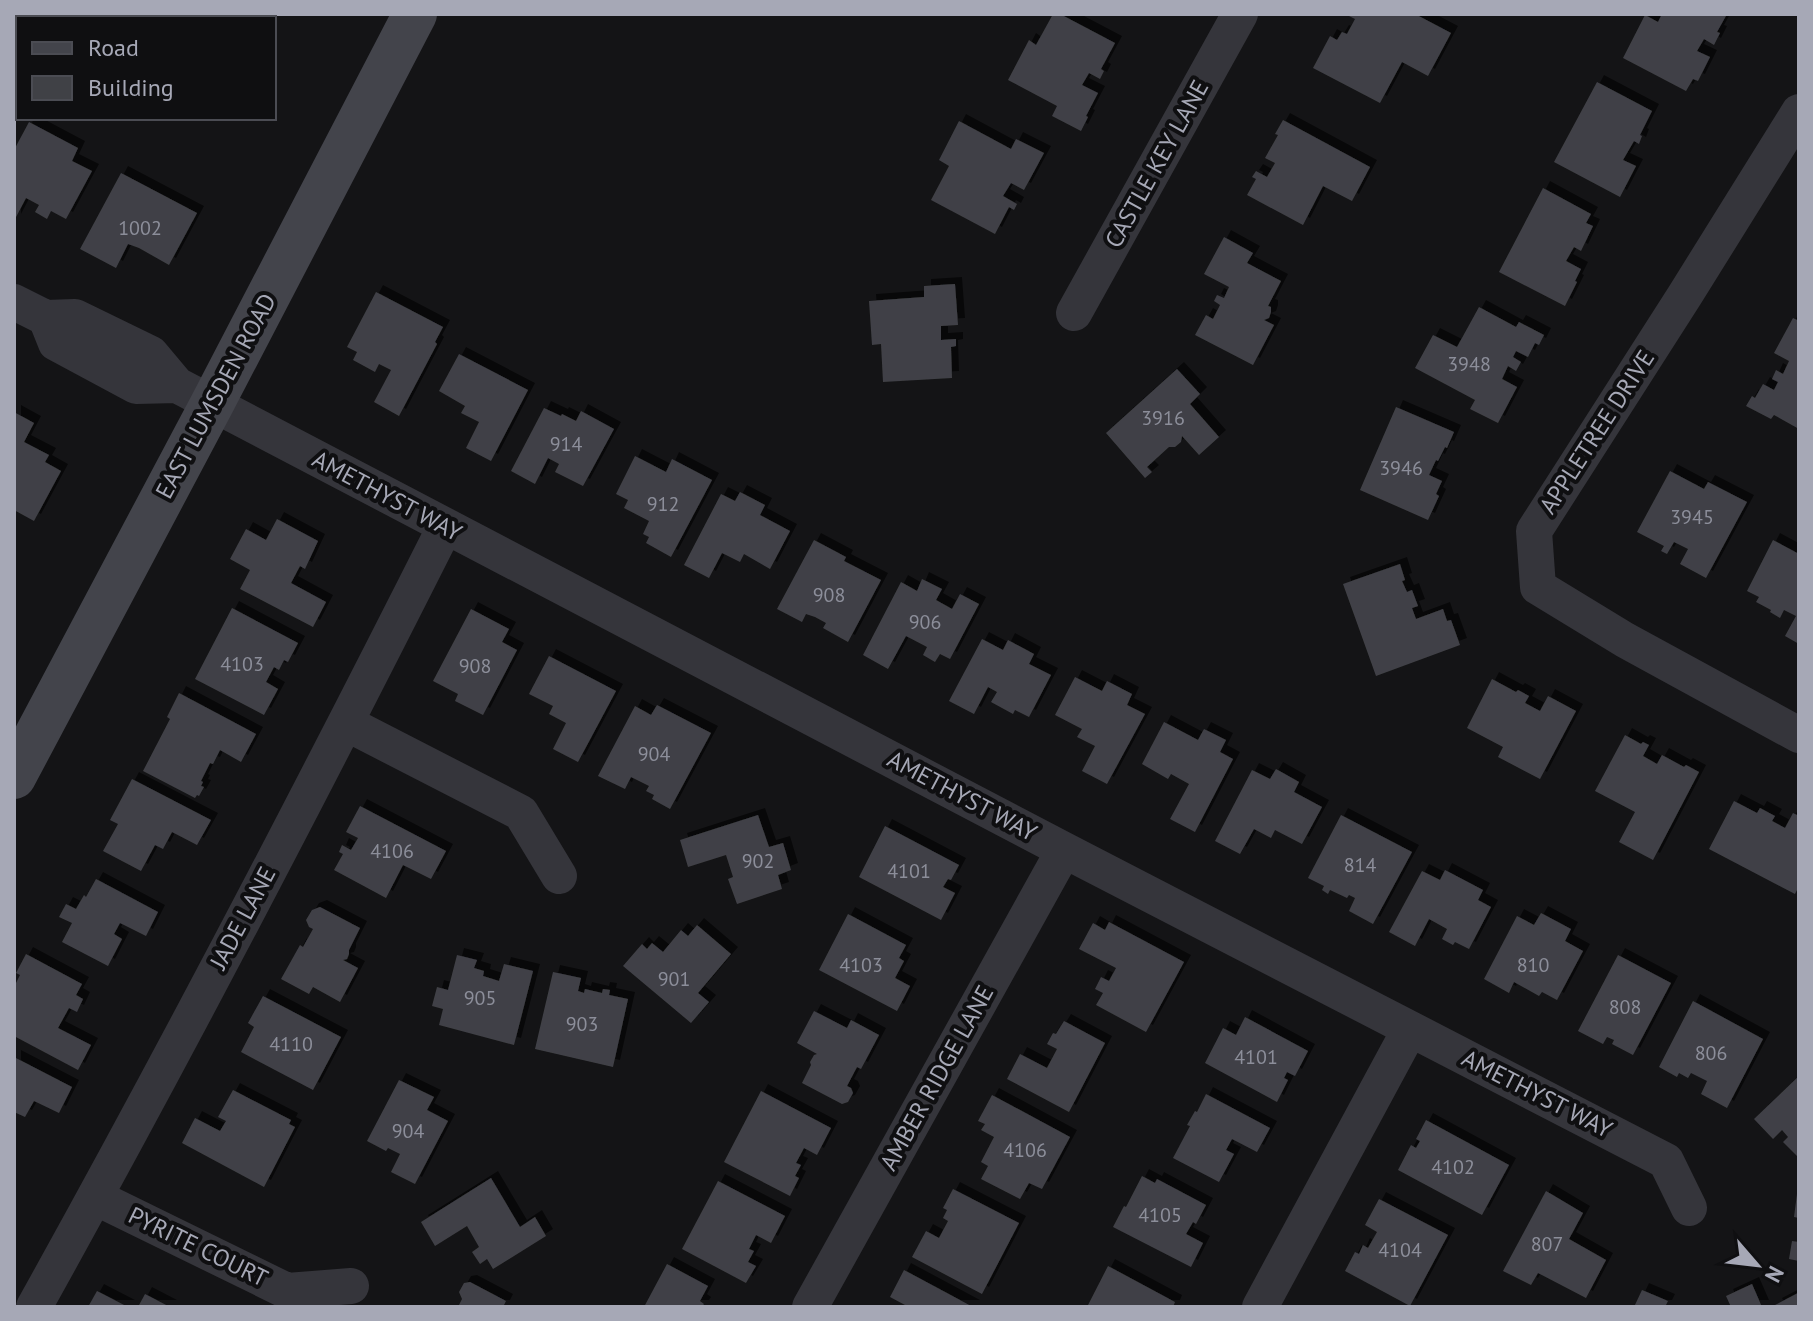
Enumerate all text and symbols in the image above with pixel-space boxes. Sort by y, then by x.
legend [16,16,276,120]
text: Road [88,32,139,63]
text: Building [88,72,174,103]
street label: CASTLE KEY LANE [1098,74,1215,253]
house number: 1002 [118,215,162,241]
street label: EAST LUMSDEN ROAD [148,288,283,504]
street label: APPLETREE DRIVE [1532,344,1661,520]
house number: 3948 [1447,351,1491,377]
house number: 3916 [1141,405,1185,431]
house number: 914 [550,431,582,457]
street label: AMETHYST WAY [307,443,468,548]
house number: 3946 [1379,455,1423,481]
house number: 912 [647,491,679,517]
house number: 3945 [1670,504,1714,530]
house number: 908 [813,582,845,608]
house number: 906 [909,609,941,635]
house number: 4103 [220,651,264,677]
house number: 908 [459,653,491,679]
house number: 904 [638,741,670,767]
street label: AMETHYST WAY [882,743,1043,848]
house number: 4106 [370,838,414,864]
house number: 902 [742,848,774,874]
house number: 814 [1344,852,1376,878]
house number: 4101 [887,858,931,884]
street label: JADE LANE [202,861,282,975]
house number: 4103 [839,952,883,978]
house number: 810 [1517,952,1549,978]
house number: 901 [658,966,690,992]
street label: AMBER RIDGE LANE [873,980,1000,1176]
house number: 905 [464,985,496,1011]
house number: 808 [1609,994,1641,1020]
house number: 903 [566,1011,598,1037]
house number: 4110 [269,1031,313,1057]
house number: 806 [1695,1040,1727,1066]
street label: AMETHYST WAY [1457,1042,1618,1145]
house number: 4101 [1234,1044,1278,1070]
house number: 904 [392,1118,424,1144]
house number: 4106 [1003,1137,1047,1163]
house number: 4102 [1431,1154,1475,1180]
street label: PYRITE COURT [123,1199,273,1294]
house number: 4105 [1138,1202,1182,1228]
north arrow [1717,1225,1797,1305]
house number: 807 [1531,1231,1563,1257]
house number: 4104 [1378,1237,1422,1263]
text: N [1759,1261,1790,1287]

